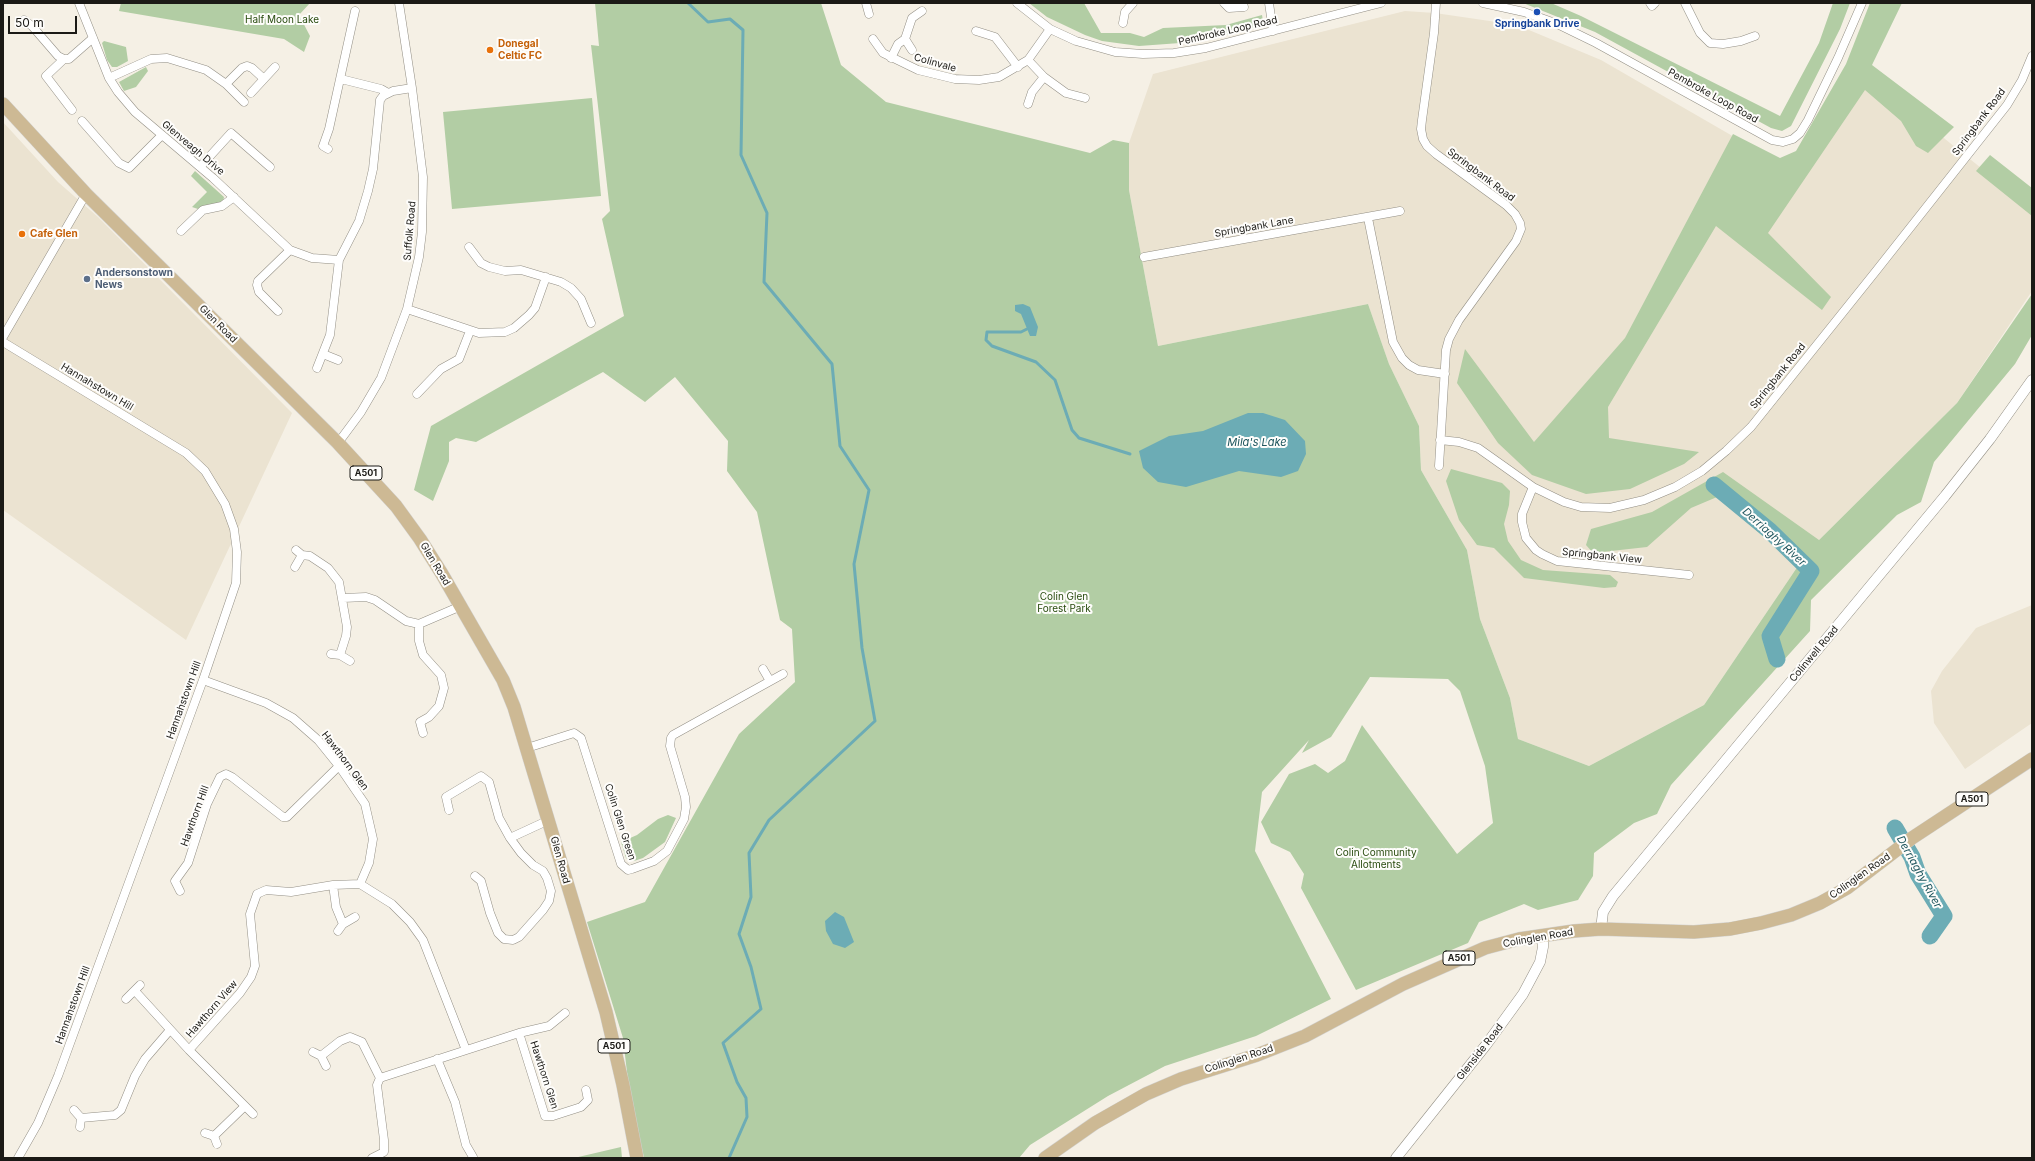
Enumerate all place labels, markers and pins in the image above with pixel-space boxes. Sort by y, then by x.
marker: Springbank Drive [1532,7,1542,17]
place label: Springbank Drive [1495,18,1579,30]
place label: Donegal Celtic FC [498,38,542,62]
marker: Donegal Celtic FC [485,45,495,55]
place label: Cafe Glen [30,228,78,240]
marker: Cafe Glen [17,229,27,239]
place label: Andersonstown News [95,267,173,290]
marker: Andersonstown News [82,274,92,284]

